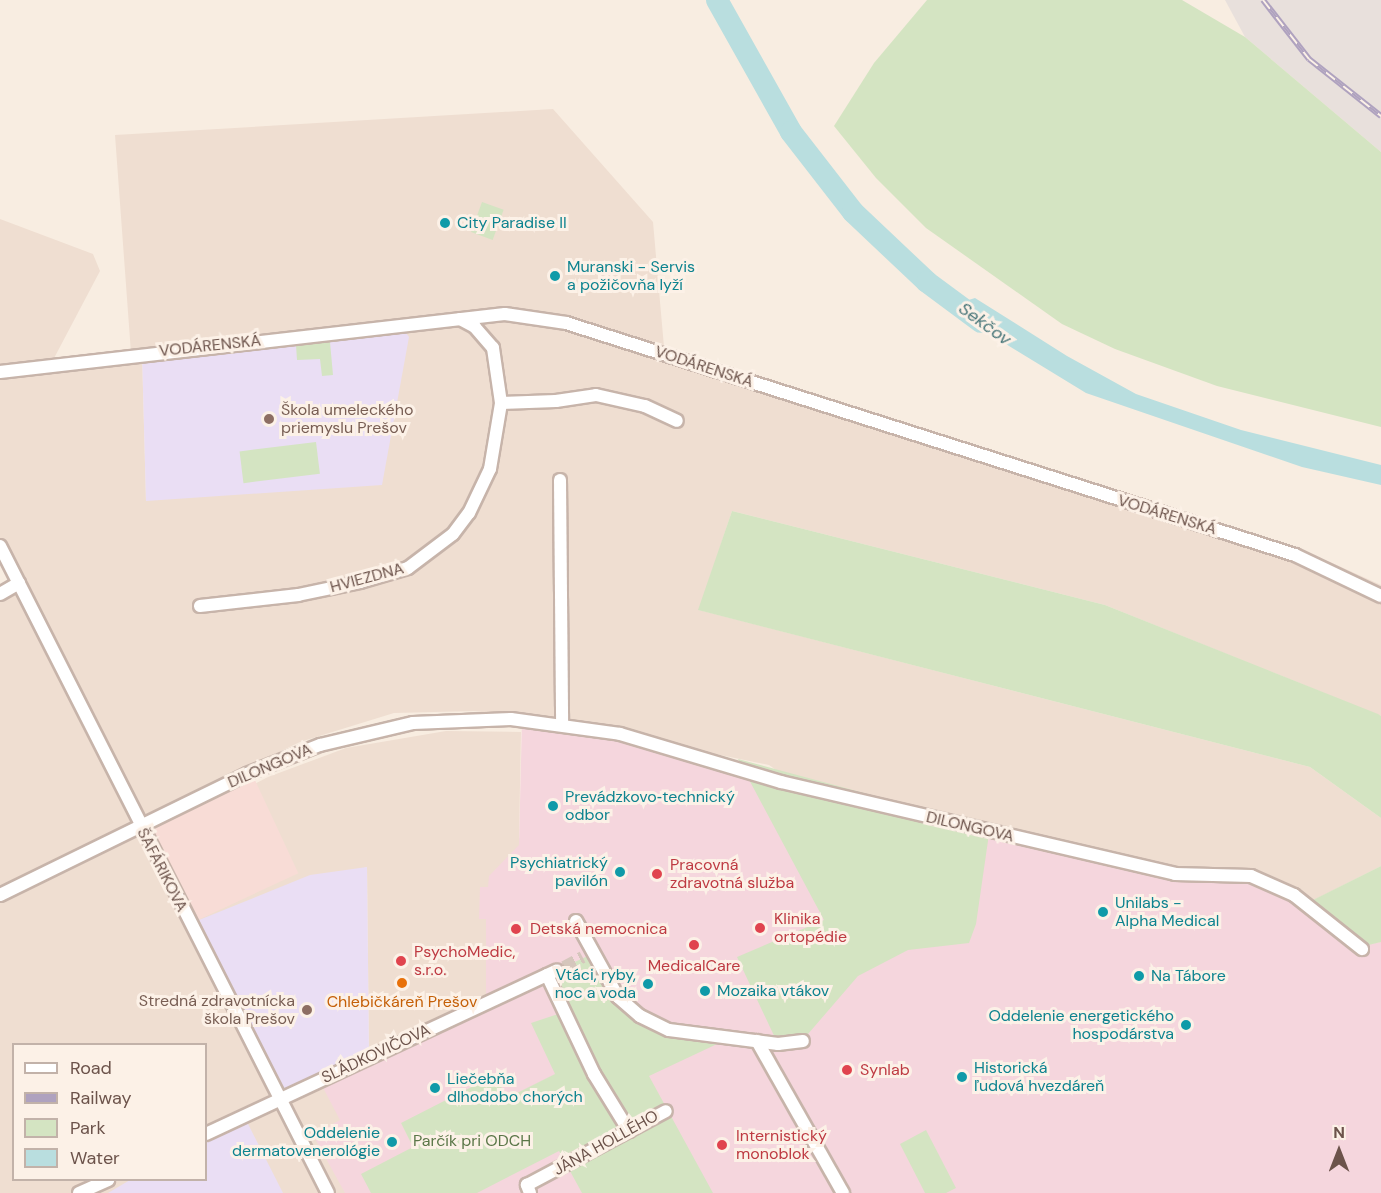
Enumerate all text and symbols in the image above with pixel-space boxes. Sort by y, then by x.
place label: City Paradise II [457,213,567,233]
marker: City Paradise II [438,216,452,230]
place label: Muranski - Servis a požičovňa lyží [567,257,695,295]
marker: Muranski - Servis a požičovňa lyží [548,269,562,283]
water label: Sekčov [954,298,1016,350]
street label: VODÁRENSKÁ [158,331,262,361]
street label: VODÁRENSKÁ [652,342,756,392]
place label: Škola umeleckého priemyslu Prešov [281,400,413,438]
marker: Škola umeleckého priemyslu Prešov [262,412,276,426]
street label: VODÁRENSKÁ [1115,491,1219,539]
street label: HVIEZDNA [328,559,406,597]
street label: DILONGOVA [225,740,315,792]
place label: Prevádzkovo‑technický odbor [565,787,735,825]
marker: Prevádzkovo‑technický odbor [546,799,560,813]
street label: DILONGOVA [924,808,1016,846]
street label: ŠAFÁRIKOVA [133,825,191,915]
place label: Psychiatrický pavilón [510,853,608,891]
place label: Pracovná zdravotná služba [670,855,794,893]
marker: Psychiatrický pavilón [613,865,627,879]
marker: Pracovná zdravotná služba [648,865,666,883]
place label: Unilabs - Alpha Medical [1115,893,1219,931]
marker: Unilabs - Alpha Medical [1096,905,1110,919]
place label: Klinika ortopédie [774,909,847,947]
place label: Detská nemocnica [530,919,667,939]
marker: Klinika ortopédie [751,919,769,937]
marker: Detská nemocnica [507,920,525,938]
marker: MedicalCare [685,936,703,954]
place label: PsychoMedic, s.r.o. [414,942,515,980]
marker: PsychoMedic, s.r.o. [392,952,410,970]
place label: MedicalCare [648,956,740,976]
place label: Vtáci, ryby, noc a voda [555,965,636,1003]
place label: Na Tábore [1151,966,1226,986]
marker: Na Tábore [1132,969,1146,983]
marker: Chlebičkáreň Prešov [395,976,409,990]
marker: Vtáci, ryby, noc a voda [641,977,655,991]
place label: Mozaika vtákov [717,981,829,1001]
marker: Mozaika vtákov [698,984,712,998]
place label: Stredná zdravotnícka škola Prešov [139,991,295,1029]
place label: Chlebičkáreň Prešov [327,992,477,1012]
marker: Stredná zdravotnícka škola Prešov [300,1003,314,1017]
place label: Oddelenie energetického hospodárstva [988,1006,1174,1044]
marker: Oddelenie energetického hospodárstva [1179,1018,1193,1032]
street label: SLÁDKOVIČOVA [319,1020,433,1088]
legend [12,1043,207,1181]
text: Road [70,1056,112,1080]
place label: Historická ľudová hvezdáreň [974,1058,1104,1096]
place label: Synlab [860,1060,910,1080]
marker: Synlab [838,1061,856,1079]
place label: Liečebňa dlhodobo chorých [447,1069,583,1107]
marker: Historická ľudová hvezdáreň [955,1070,969,1084]
marker: Liečebňa dlhodobo chorých [428,1081,442,1095]
text: Railway [70,1086,132,1110]
street label: JÁNA HOLLÉHO [550,1106,662,1180]
text: Park [70,1116,106,1140]
north arrow [1309,1121,1369,1181]
text: N [1333,1122,1345,1143]
place label: Oddelenie dermatovenerológie [232,1123,380,1161]
place label: Internistický monoblok [736,1126,827,1164]
park label: Parčík pri ODCH [413,1131,531,1151]
marker: Oddelenie dermatovenerológie [385,1135,399,1149]
marker: Internistický monoblok [713,1136,731,1154]
text: Water [70,1146,120,1170]

